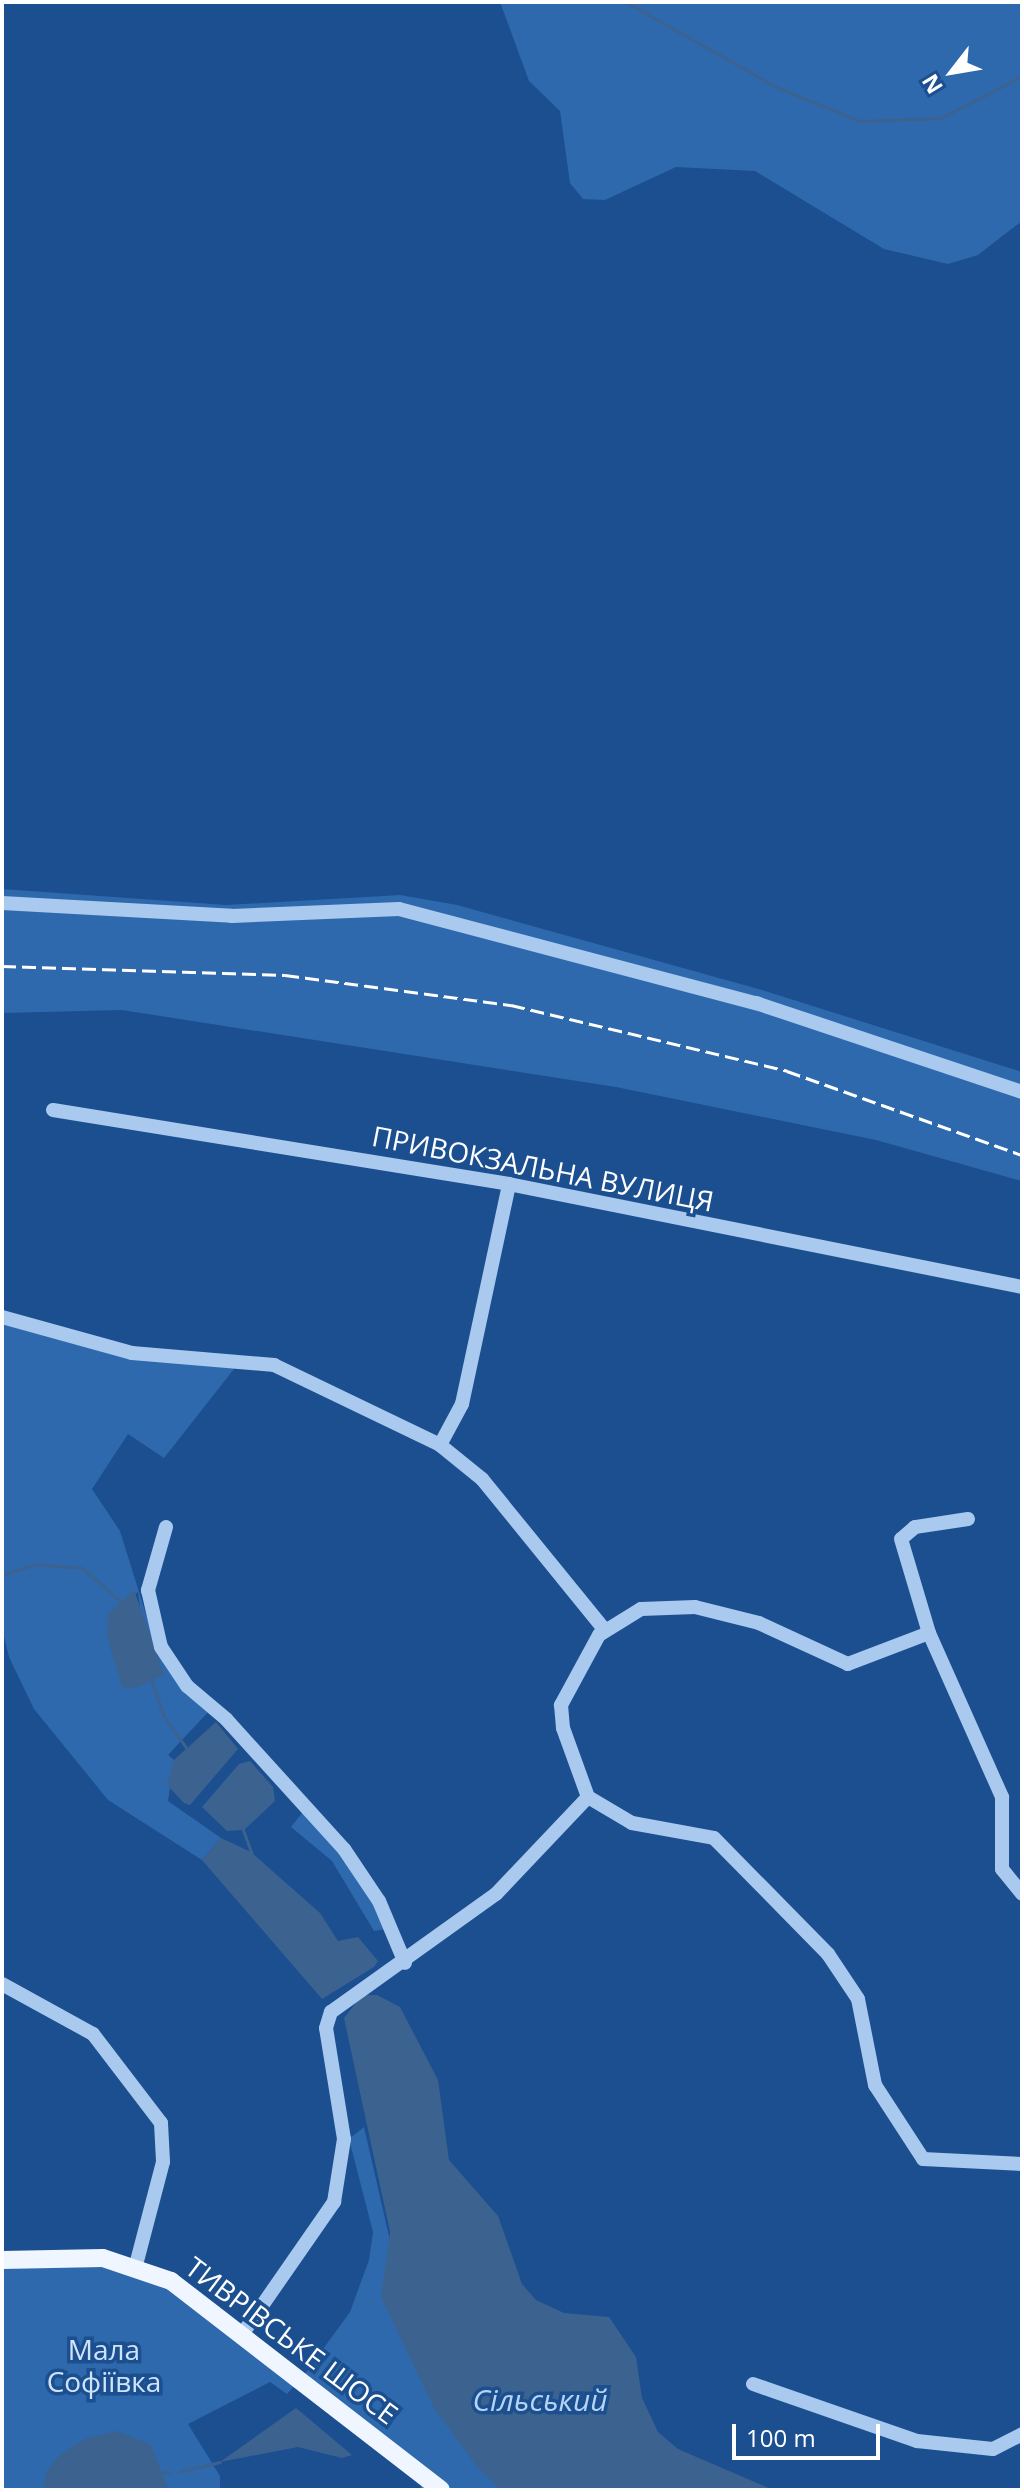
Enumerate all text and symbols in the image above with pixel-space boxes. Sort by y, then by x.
north arrow [912,32,992,112]
text: N [914,69,949,100]
street label: ПРИВОКЗАЛЬНА ВУЛИЦЯ [369,1118,717,1218]
street label: ТИВРІВСЬКЕ ШОСЕ [179,2249,405,2431]
park label: Мала Софіївка [47,2332,161,2398]
water label: Сільський [472,2382,608,2418]
scale bar [736,2408,884,2458]
text: 100 m [746,2421,816,2454]

